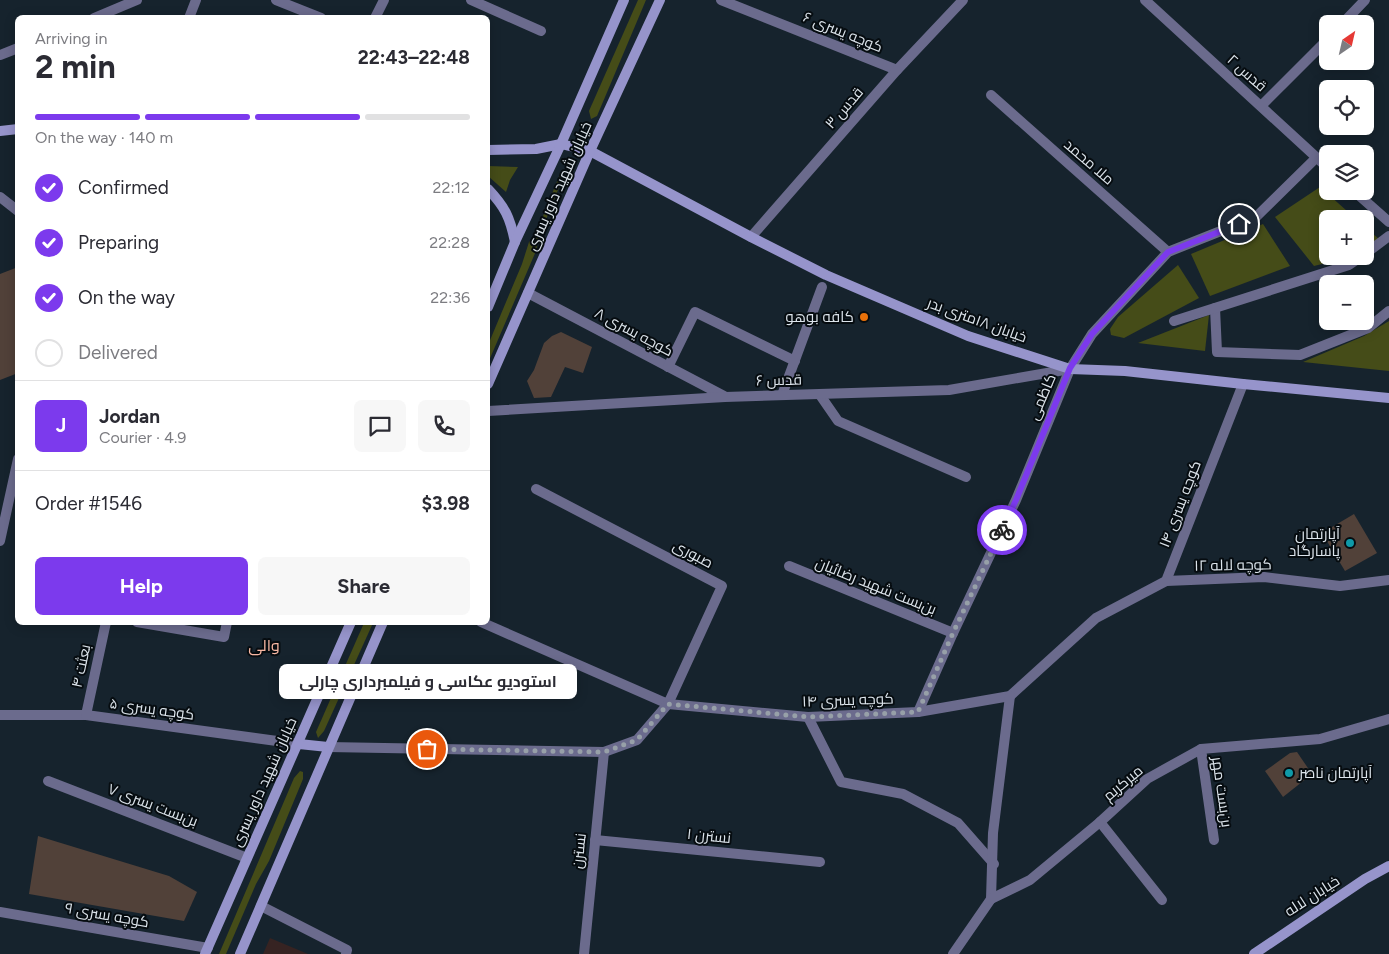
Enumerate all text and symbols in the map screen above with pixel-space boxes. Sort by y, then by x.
street label: کوچه یسری ۶ [800,8,885,57]
north arrow [1319,15,1374,70]
map controls [1319,15,1374,330]
text: Arriving in [35,29,107,48]
text: 22:43–22:48 [358,46,470,69]
text: 2 min [35,48,116,86]
street label: قدس ۲ [1223,51,1270,96]
button: locate [1319,80,1374,135]
street label: قدس ۳ [821,84,868,133]
street label: خیابان شهید داور یسری [522,119,596,254]
text: On the way · 140 m [35,128,173,147]
street label: ملا محمد [1060,135,1118,189]
button: layers [1319,145,1374,200]
icon: check [35,174,63,202]
text: Confirmed [78,176,169,199]
text: 22:12 [433,178,470,197]
pin [1218,203,1260,245]
icon: home [1225,210,1253,238]
button: + [1319,210,1374,265]
icon: check [35,229,63,257]
text: Preparing [78,231,159,254]
text: 22:28 [429,233,470,252]
button: − [1319,275,1374,330]
icon: check [35,284,63,312]
text: On the way [78,286,175,309]
text: 22:36 [430,288,470,307]
street label: خیابان ۱۸متری بدر [923,293,1029,347]
street label: کوچه یسری ۸ [591,304,676,361]
place label: کافه بوهو [785,308,854,326]
marker: کافه بوهو [858,311,870,323]
text: Delivered [78,341,158,364]
street label: قدس ۶ [756,371,802,390]
street label: کاظمی [1024,371,1061,423]
button: chat [354,400,406,452]
button: phone [418,400,470,452]
text: Jordan [99,405,160,428]
text: J [56,414,66,437]
text: Courier · 4.9 [99,428,186,447]
street label: کوچه یسری ۱۴ [1155,458,1206,550]
text: Order #1546 [35,492,142,515]
text: $3.98 [422,492,470,515]
courier [977,505,1027,555]
icon: bike [988,516,1016,544]
place label: آپارتمان پاسارگاد [1289,525,1340,561]
street label: صبوری [669,536,716,573]
marker: آپارتمان پاسارگاد [1344,537,1356,549]
street label: بن‌بست شهید رضائیان [812,553,939,619]
street label: کوچه لاله ۱۲ [1194,555,1272,576]
button: Help [35,557,248,615]
button: Share [258,557,470,615]
district label: والی [248,636,280,656]
street label: بعثت ۴ [68,643,94,689]
callout: استودیو عکاسی و فیلمبرداری چارلی [278,664,576,699]
text: استودیو عکاسی و فیلمبرداری چارلی [299,672,557,691]
street label: کوچه یسری ۱۴ [802,689,894,712]
street label: کوچه یسری ۵ [108,694,195,725]
street label: خیابان شهید داور یسری [227,715,301,850]
pin [406,728,448,770]
icon: bag [413,735,441,763]
street label: بن‌بست مهر [1207,754,1236,829]
street label: میرکریم [1099,761,1147,806]
place label: آپارتمان ناصر [1298,764,1372,783]
marker: آپارتمان ناصر [1283,767,1295,779]
street label: بن‌بست یسری ۷ [105,780,201,831]
street label: نسترن ۱ [686,825,732,848]
street label: نسترن [568,832,591,870]
street label: خیابان لاله [1281,872,1343,921]
street label: کوچه یسری ۹ [63,899,150,932]

